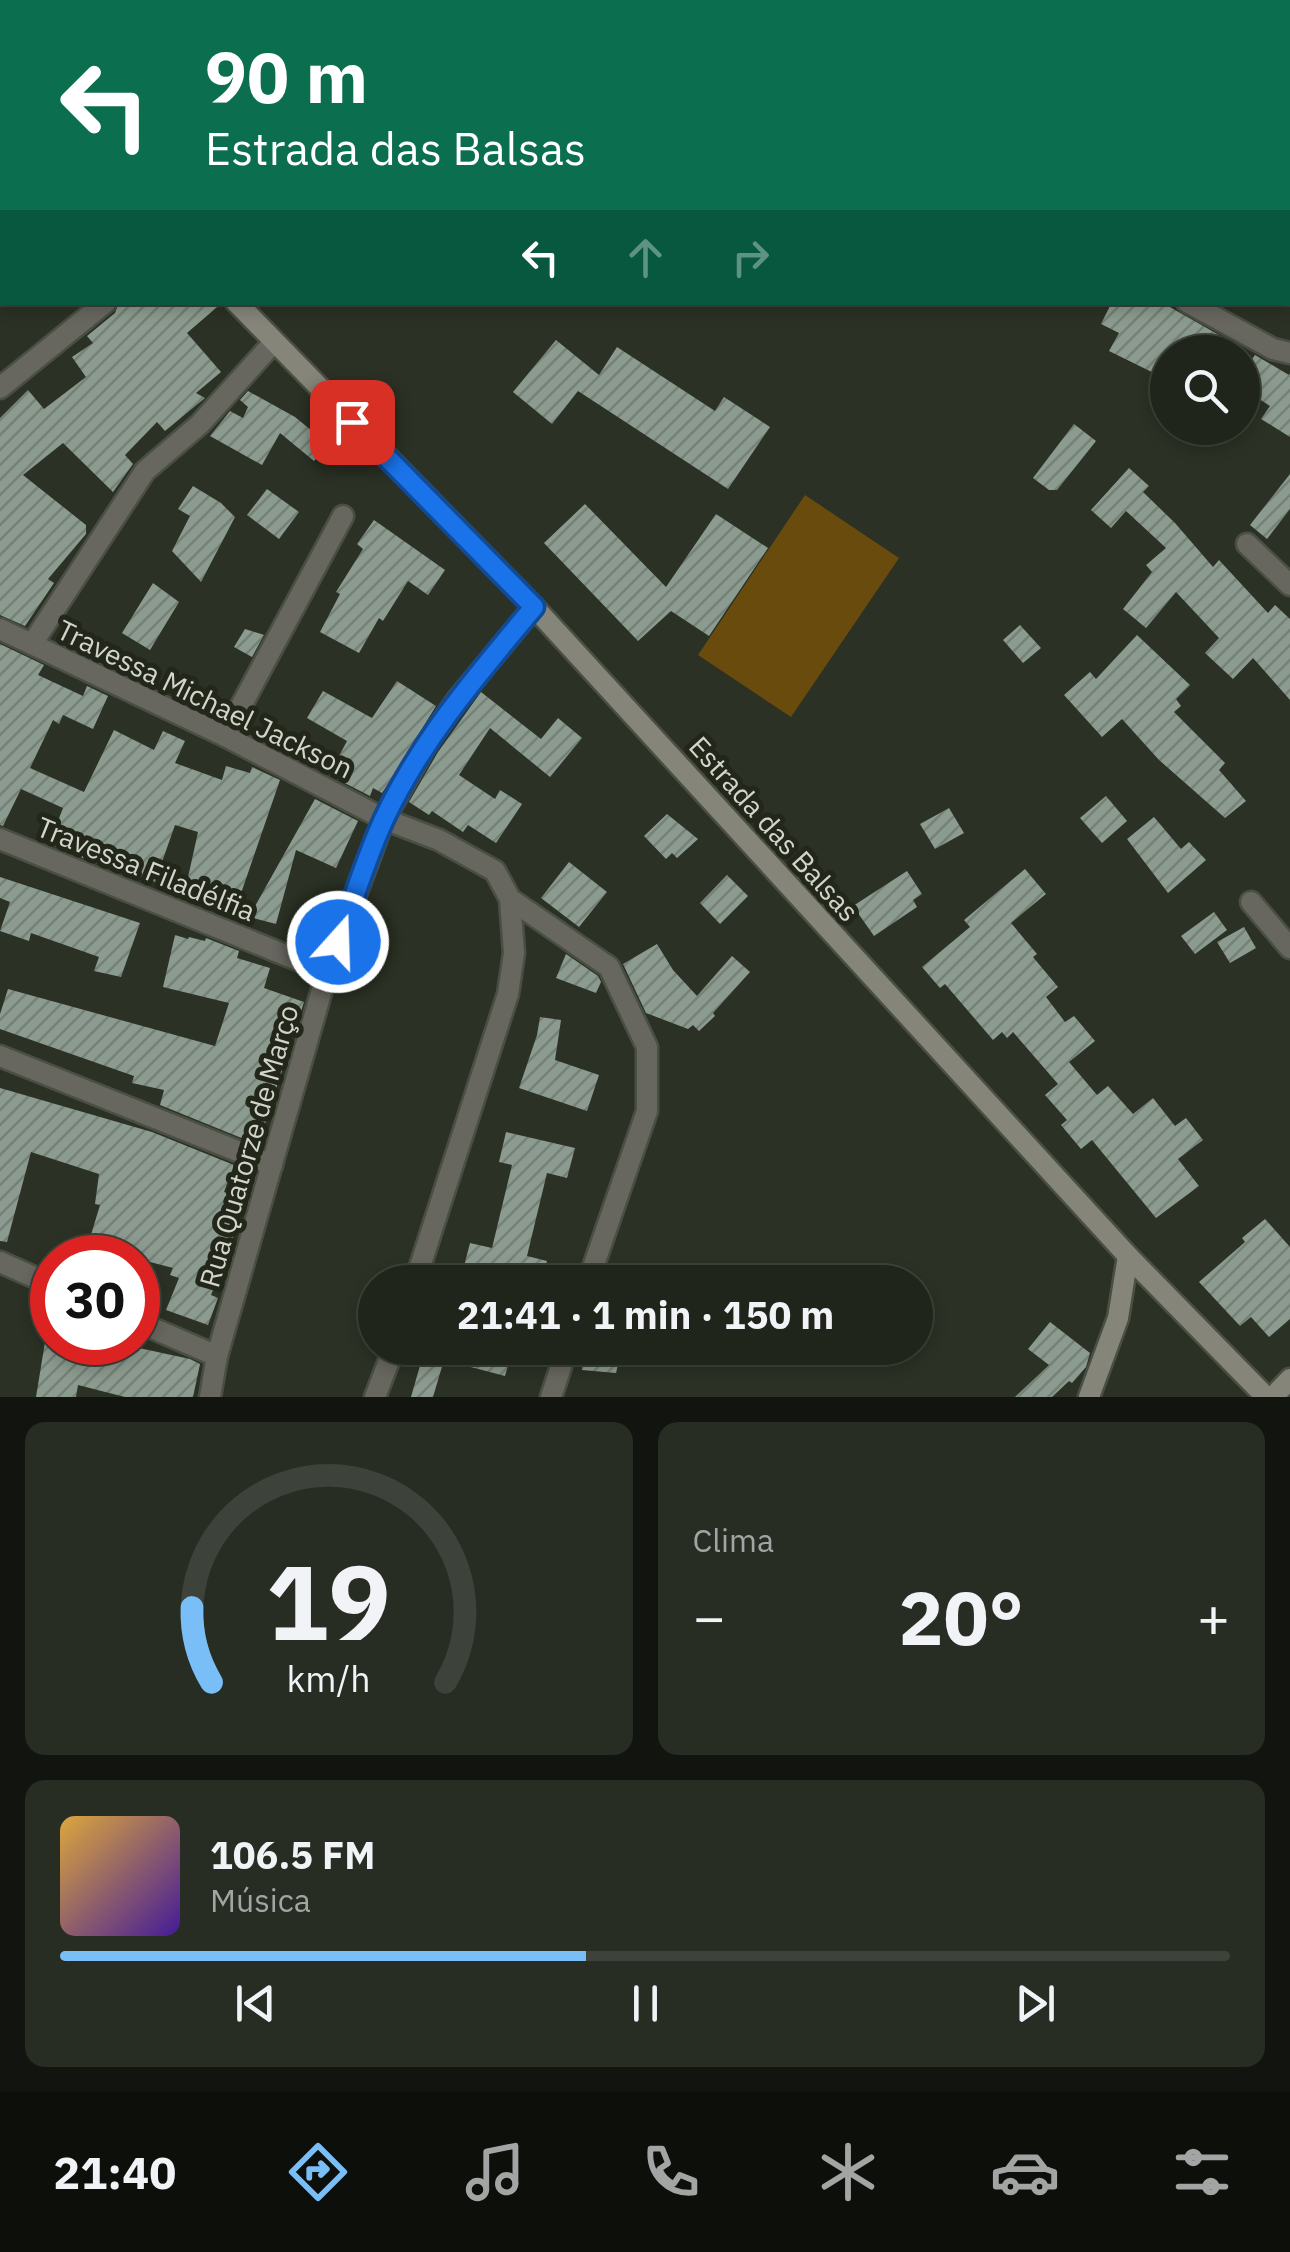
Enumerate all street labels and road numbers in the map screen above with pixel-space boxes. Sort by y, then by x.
street label: Travessa Michael Jackson [51,611,359,786]
street label: Estrada das Balsas [681,728,867,929]
street label: Travessa Filadélfia [31,808,261,929]
street label: Rua Quatorze de Março [190,1000,307,1291]

